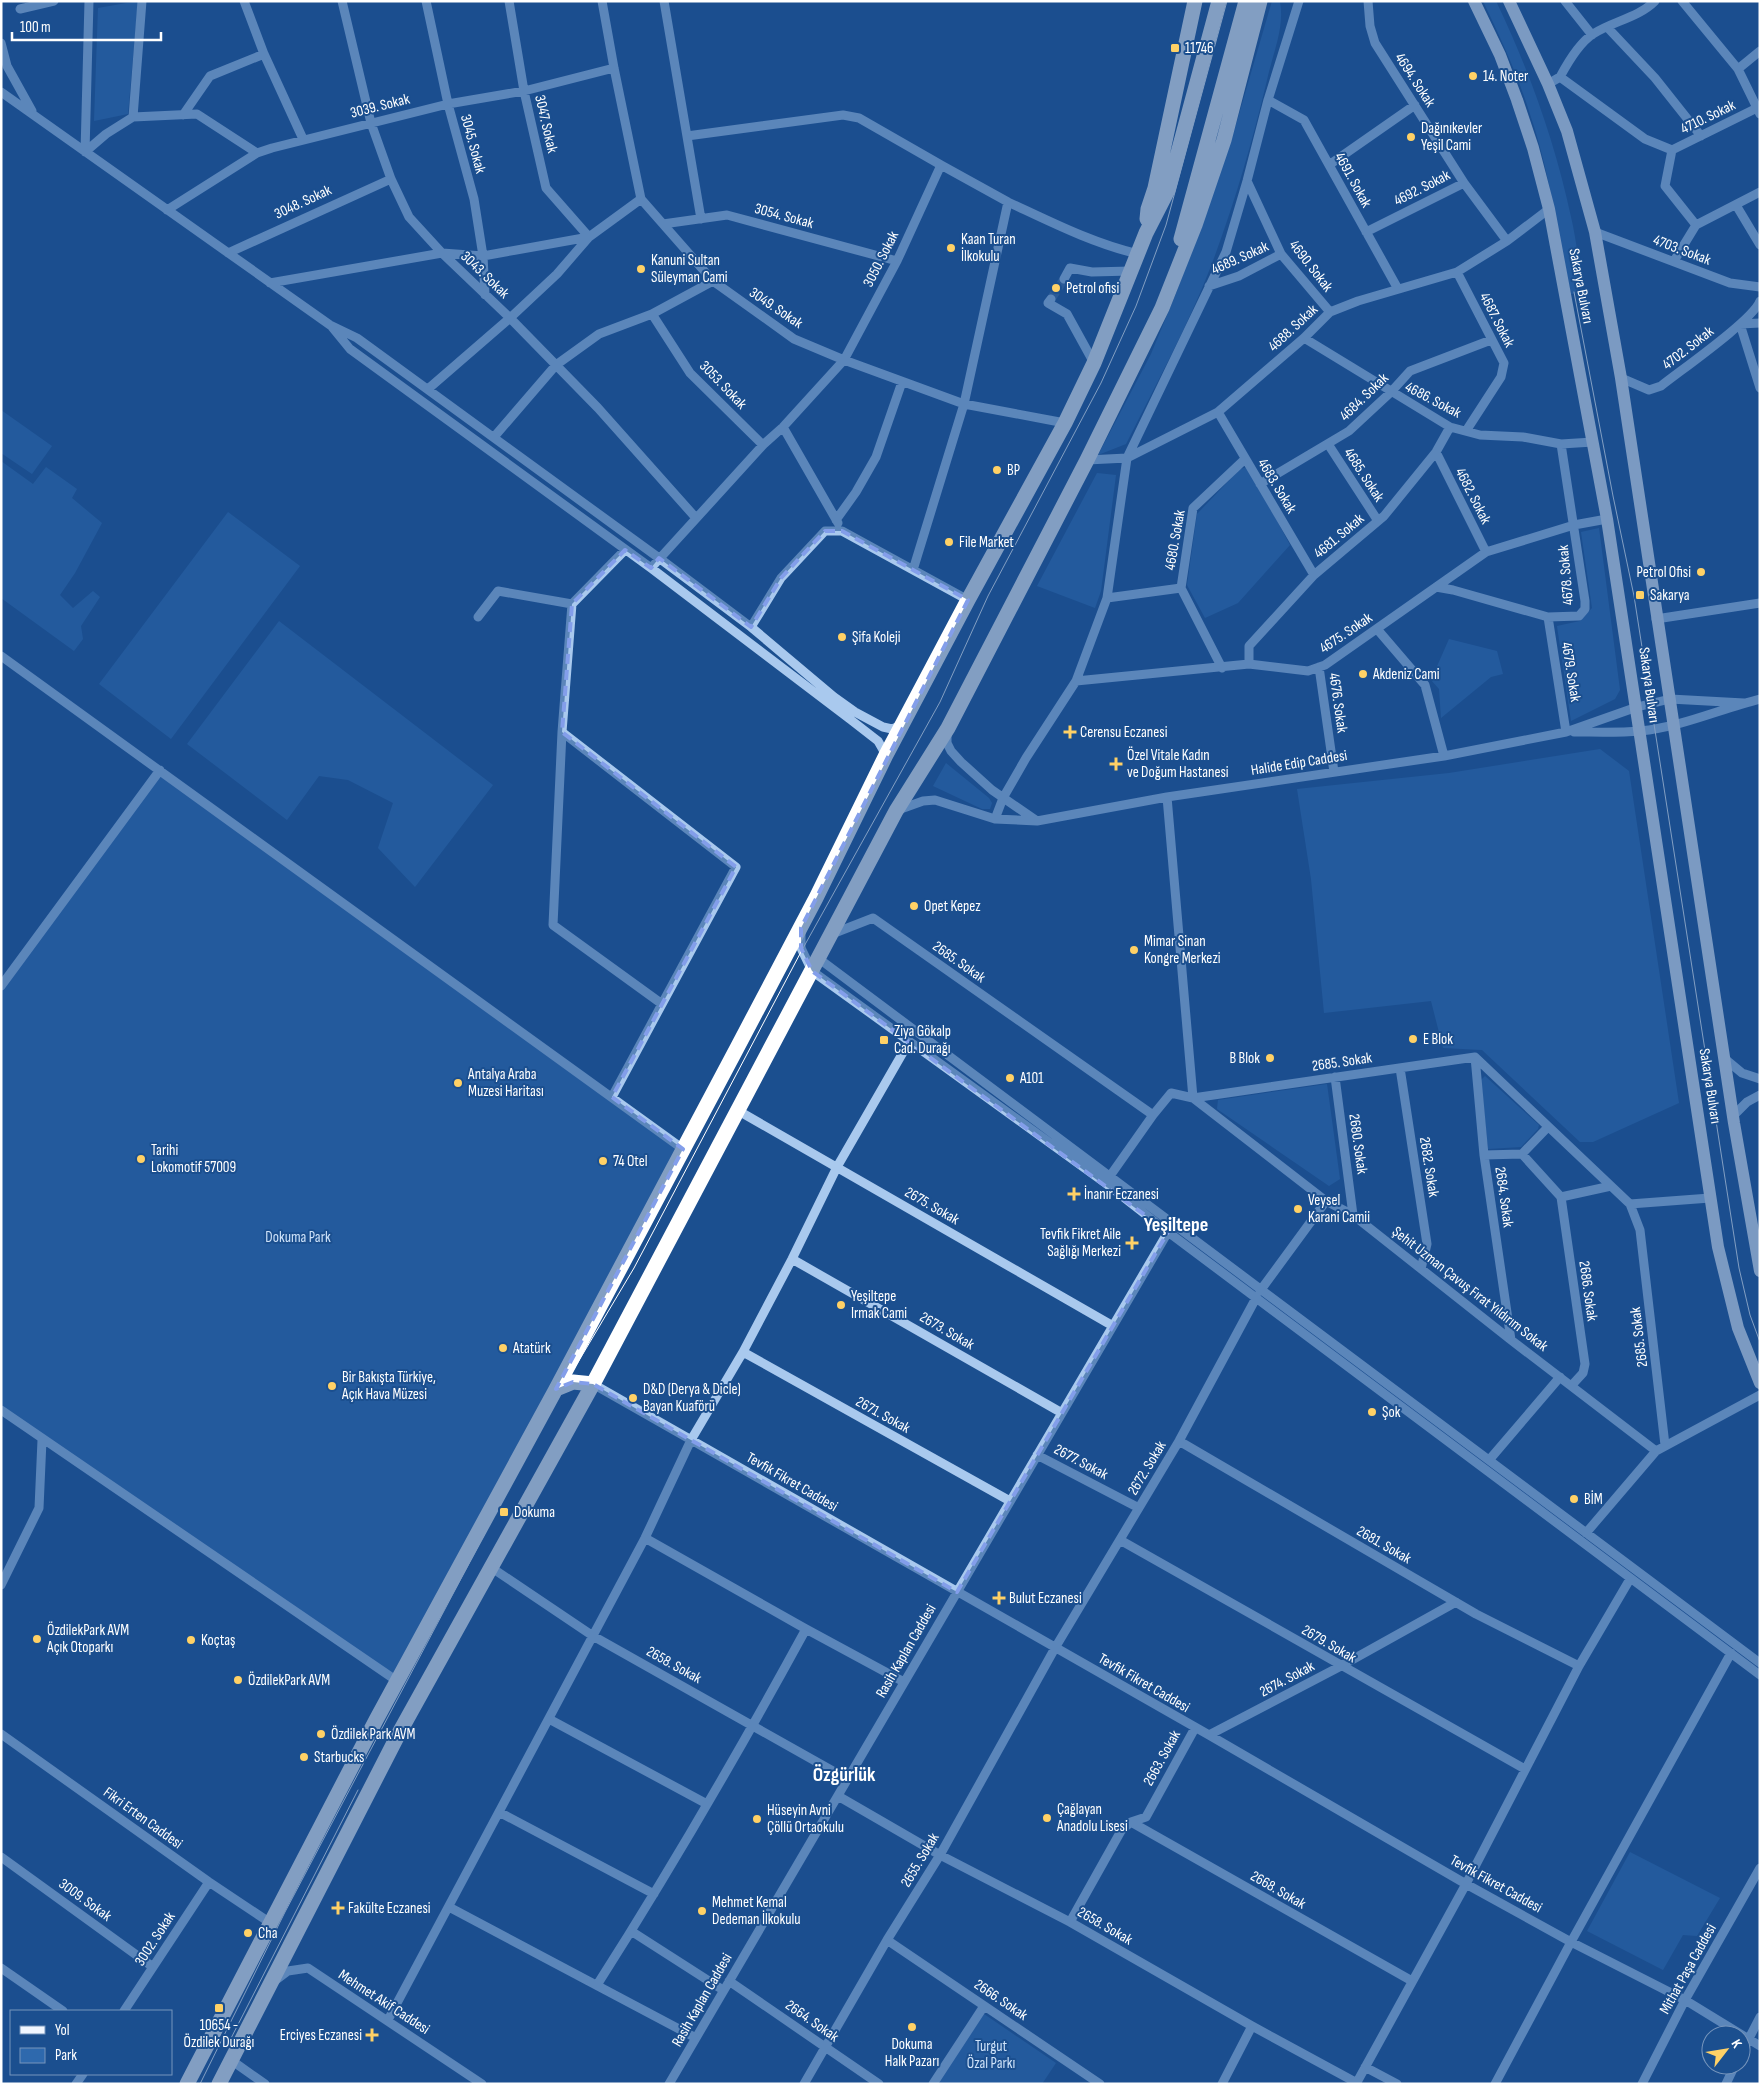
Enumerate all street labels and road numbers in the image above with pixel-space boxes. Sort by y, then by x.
street label: 4694. Sokak [1390,49,1440,111]
street label: 3039. Sokak [348,89,412,123]
street label: 3047. Sokak [530,93,562,155]
street label: 4710. Sokak [1677,95,1739,138]
street label: 3045. Sokak [456,112,490,176]
street label: 4691. Sokak [1330,149,1376,211]
street label: 4692. Sokak [1391,166,1454,210]
street label: 3048. Sokak [271,180,335,223]
street label: 3054. Sokak [752,199,816,233]
street label: 3050. Sokak [859,228,903,290]
street label: 4703. Sokak [1651,230,1714,270]
street label: 4690. Sokak [1285,236,1337,296]
street label: 4689. Sokak [1208,237,1272,279]
street label: 3043. Sokak [457,247,514,303]
street label: Sakarya Bulvarı [1564,247,1598,325]
street label: 3049. Sokak [746,283,807,333]
street label: 4687. Sokak [1475,289,1519,351]
street label: 4688. Sokak [1264,300,1322,356]
street label: 4702. Sokak [1658,322,1718,374]
street label: 3053. Sokak [695,357,751,413]
street label: 4684. Sokak [1335,369,1393,425]
street label: 4686. Sokak [1402,377,1465,423]
street label: 4685. Sokak [1340,444,1389,506]
street label: 4683. Sokak [1253,455,1301,517]
street label: 4682. Sokak [1451,465,1495,528]
street label: 4680. Sokak [1160,508,1190,572]
street label: 4681. Sokak [1310,509,1368,563]
street label: 4678. Sokak [1554,544,1578,606]
street label: 4675. Sokak [1316,608,1376,658]
street label: 4679. Sokak [1557,641,1585,703]
street label: Sakarya Bulvarı [1634,646,1664,724]
street label: 4676. Sokak [1324,672,1352,734]
street label: Halide Edip Caddesi [1250,746,1349,780]
street label: 2685. Sokak [929,937,989,987]
street label: Sakarya Bulvarı [1695,1047,1725,1125]
street label: 2685. Sokak [1311,1048,1373,1076]
street label: 2680. Sokak [1344,1113,1372,1176]
street label: 2682. Sokak [1415,1135,1443,1199]
street label: 2684. Sokak [1490,1165,1518,1229]
street label: 2675. Sokak [901,1183,963,1229]
street label: Şehit Uzman Çavuş Fırat Yıldırım Sokak [1388,1222,1552,1356]
street label: 2686. Sokak [1574,1260,1602,1323]
street label: 2685. Sokak [1626,1306,1652,1368]
street label: 2673. Sokak [916,1308,978,1354]
street label: 2671. Sokak [852,1392,914,1438]
street label: 2672. Sokak [1123,1437,1171,1499]
street label: 2677. Sokak [1051,1440,1112,1484]
street label: Tevfik Fikret Caddesi [743,1448,841,1516]
street label: 2681. Sokak [1353,1522,1415,1568]
street label: Rasih Kaplan Caddesi [872,1601,941,1701]
street label: 2679. Sokak [1298,1621,1360,1667]
street label: 2658. Sokak [643,1642,705,1688]
street label: Tevfik Fikret Caddesi [1095,1649,1193,1717]
street label: 2674. Sokak [1256,1657,1318,1701]
street label: 2663. Sokak [1139,1727,1185,1789]
street label: Fikri Erten Caddesi [100,1783,187,1853]
street label: 2655. Sokak [896,1829,944,1891]
street label: Tevfik Fikret Caddesi [1447,1851,1546,1917]
street label: 2668. Sokak [1247,1867,1309,1914]
street label: 3009. Sokak [55,1874,115,1926]
street label: 2658. Sokak [1074,1903,1136,1949]
street label: 3002. Sokak [130,1908,180,1970]
street label: Mithat Paşa Caddesi [1655,1920,1721,2017]
street label: Rasih Kaplan Caddesi [668,1950,737,2050]
street label: Mehmet Akif Caddesi [335,1965,434,2039]
street label: 2666. Sokak [971,1975,1032,2025]
street label: 2664. Sokak [782,1996,843,2046]

